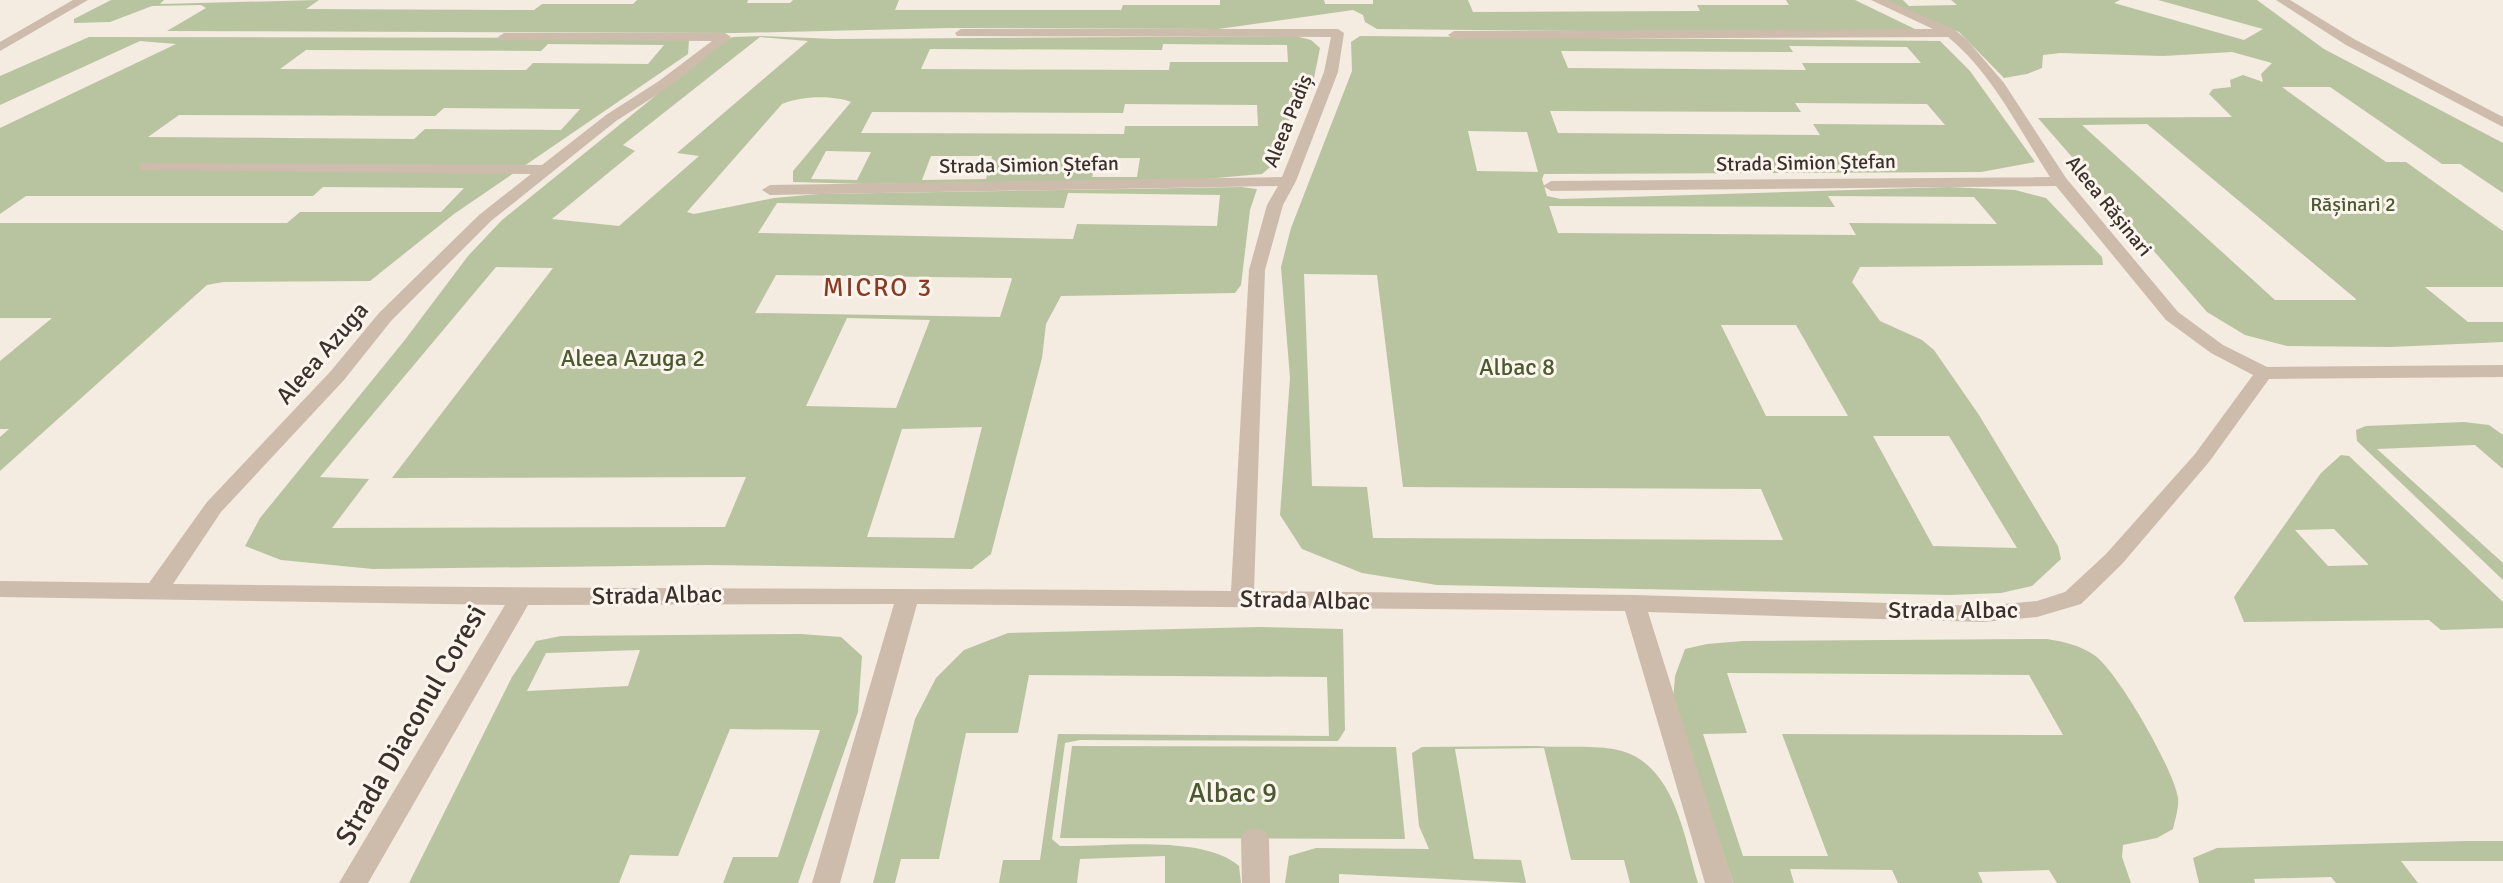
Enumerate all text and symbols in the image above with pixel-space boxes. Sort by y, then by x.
street label: Aleea Padiș [1258,71,1318,171]
street label: Strada Simion Ștefan [1716,149,1896,177]
street label: Aleea Rășinari [2061,150,2157,262]
street label: Strada Simion Ștefan [939,151,1119,179]
park label: Rășinari 2 [2310,192,2396,217]
district label: MICRO 3 [823,272,933,304]
street label: Aleea Azuga [269,296,375,410]
park label: Aleea Azuga 2 [561,343,705,373]
park label: Albac 8 [1479,352,1555,382]
street label: Strada Albac [592,579,722,611]
street label: Strada Albac [1240,584,1370,616]
street label: Strada Albac [1888,595,2018,625]
street label: Strada Diaconul Coresi [328,599,494,851]
park label: Albac 9 [1189,776,1277,810]

